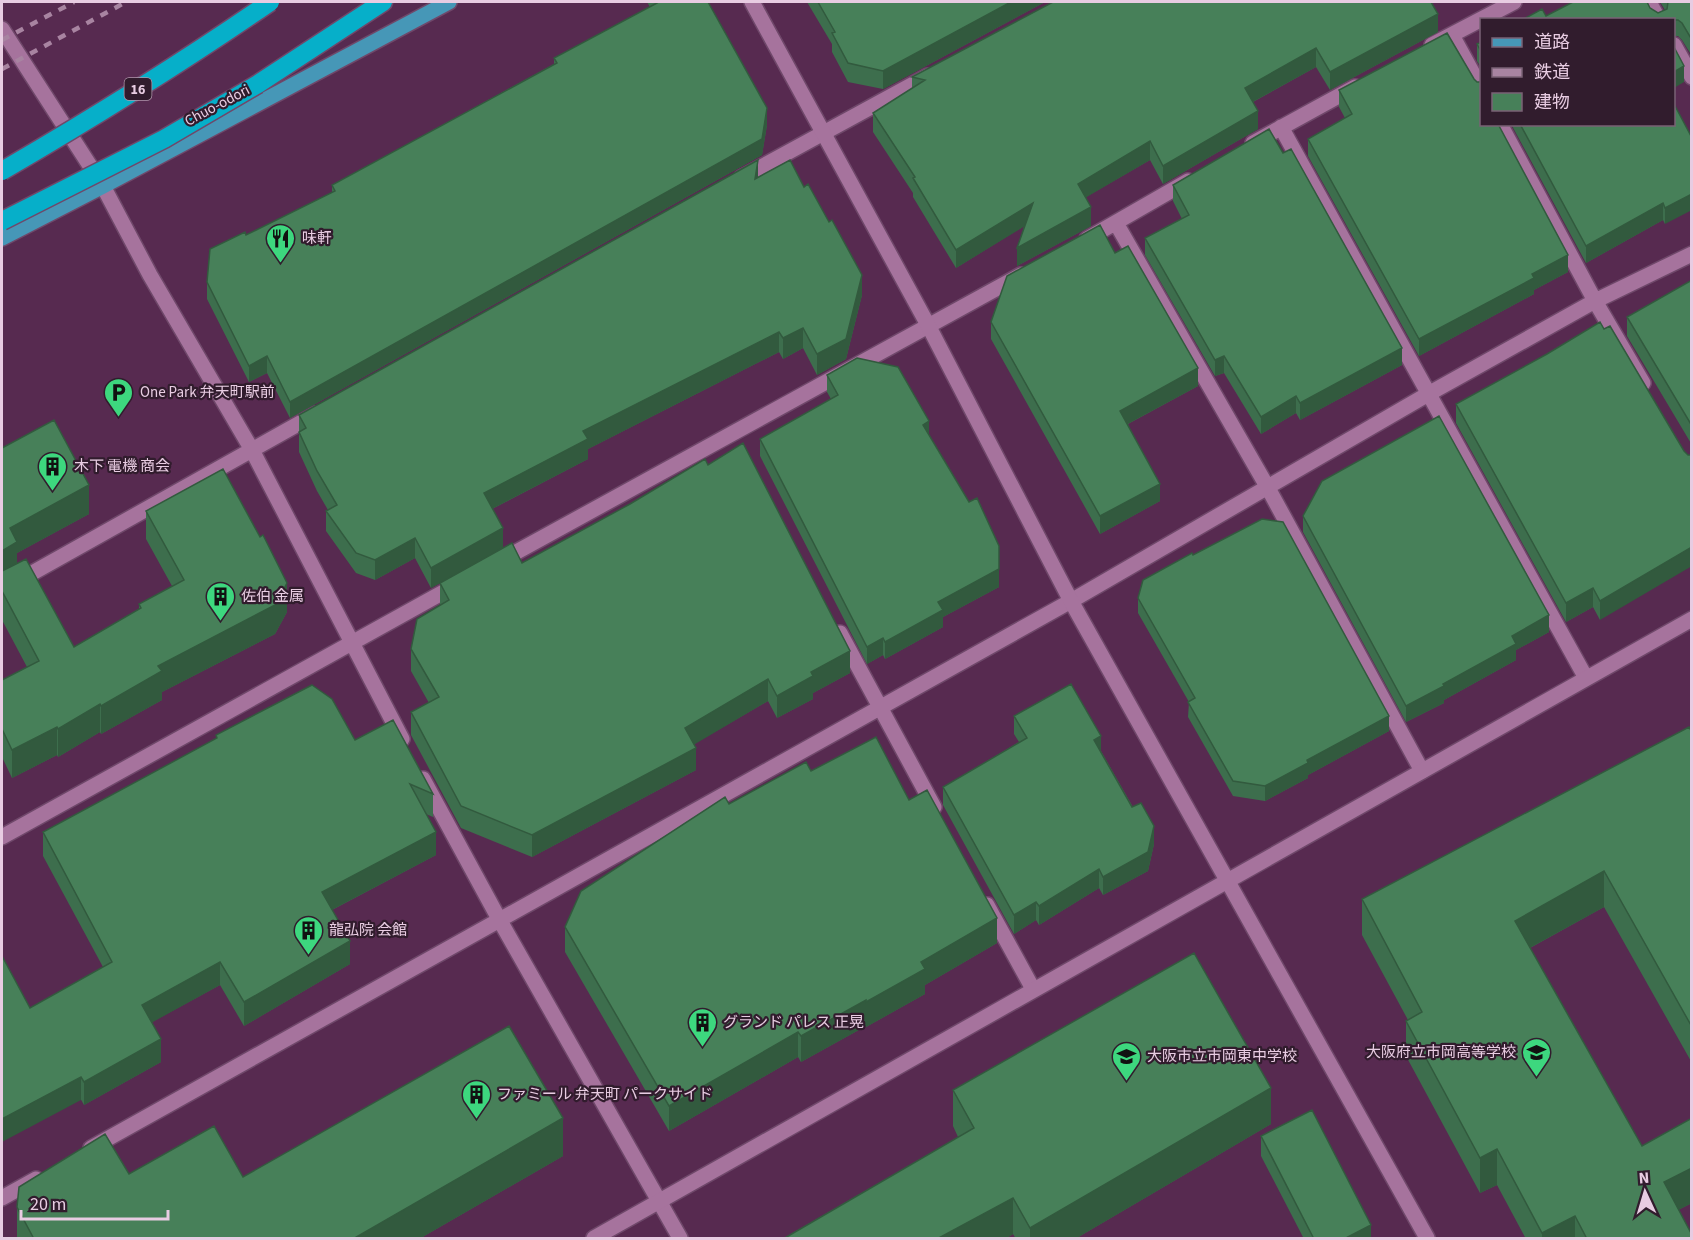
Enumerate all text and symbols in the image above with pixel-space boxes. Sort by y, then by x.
legend [1480,18,1675,126]
text: 道路 [1534,30,1570,55]
text: 鉄道 [1534,60,1570,85]
road number: 16 [124,78,152,100]
street label: Chuo-odori [181,79,254,131]
text: 建物 [1534,90,1570,115]
restaurant icon: 味軒 [265,222,297,264]
place label: 味軒 [302,228,332,249]
parking icon: One Park 弁天町駅前 [103,376,135,418]
place label: One Park 弁天町駅前 [140,382,275,403]
building icon: 木下 電機 商会 [37,450,69,492]
place label: 木下 電機 商会 [74,456,170,477]
building icon: 佐伯 金属 [204,580,236,622]
place label: 佐伯 金属 [241,586,304,607]
building icon: 龍弘院 会館 [292,914,324,956]
place label: 龍弘院 会館 [329,920,407,941]
building icon: グランド パレス 正晃 [686,1006,718,1048]
place label: グランド パレス 正晃 [723,1012,864,1033]
school or university icon: 大阪府立市岡高等学校 [1521,1036,1553,1078]
school or university icon: 大阪市立市岡東中学校 [1110,1040,1142,1082]
place label: 大阪府立市岡高等学校 [1366,1042,1516,1063]
place label: 大阪市立市岡東中学校 [1147,1046,1297,1067]
building icon: ファミール 弁天町 パークサイド [460,1078,492,1120]
place label: ファミール 弁天町 パークサイド [497,1084,713,1105]
north arrow [1615,1162,1675,1222]
text: N [1638,1167,1650,1189]
scale bar [21,1183,168,1221]
text: 20 m [30,1192,66,1217]

